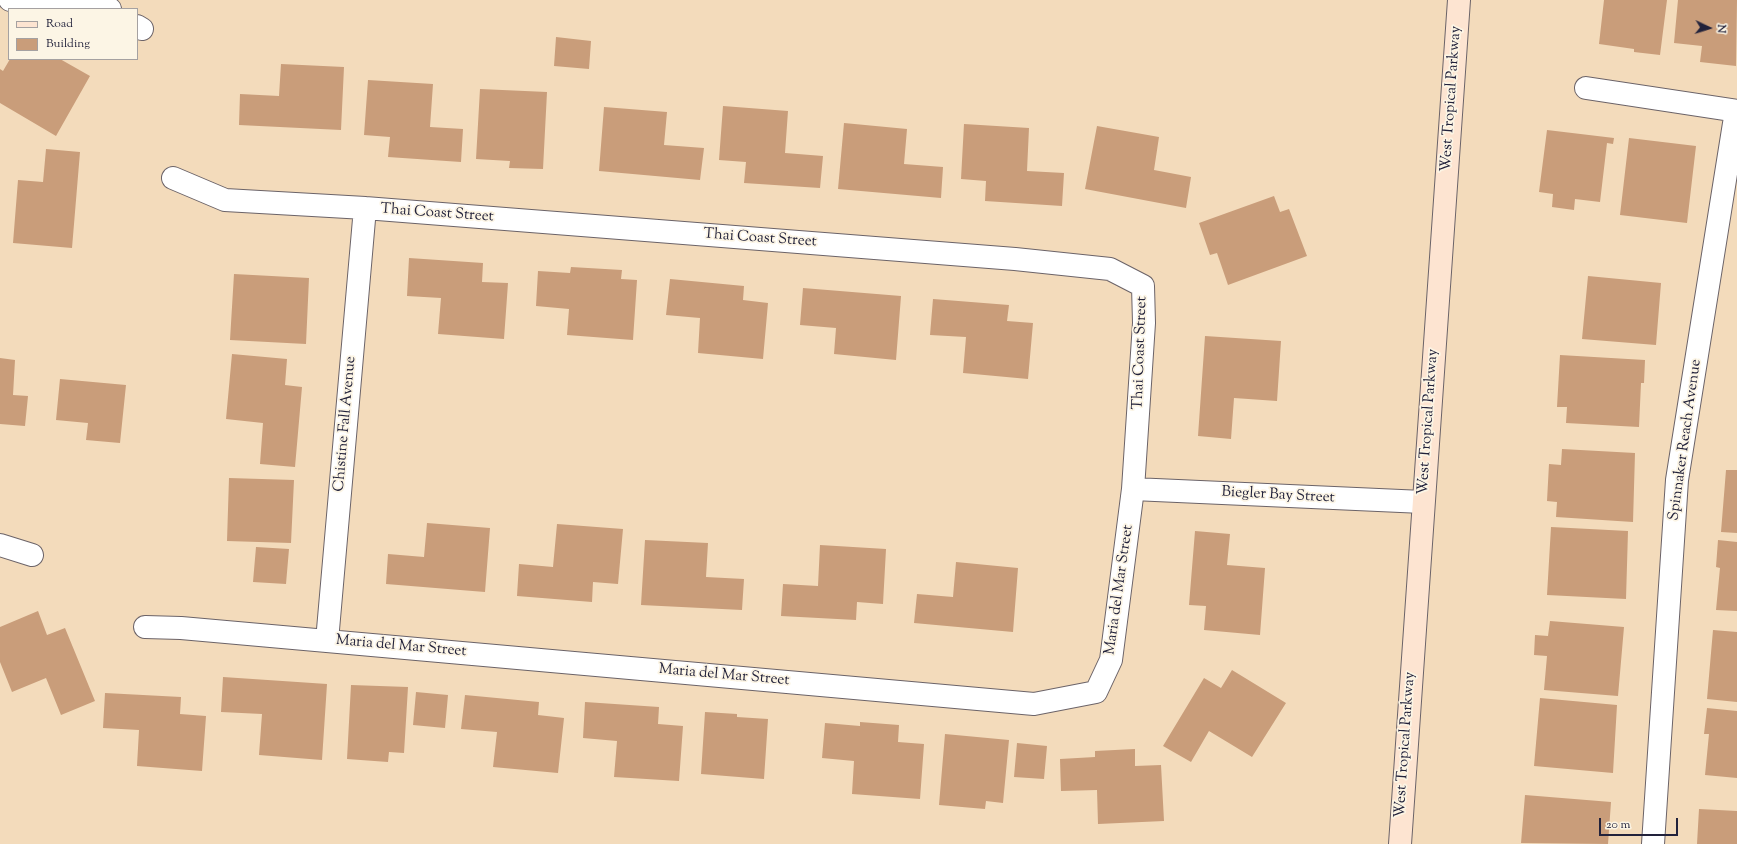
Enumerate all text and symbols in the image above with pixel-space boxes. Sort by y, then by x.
legend [8,8,138,60]
north arrow [1689,8,1729,48]
text: Road [46,15,73,33]
text: N [1713,24,1729,34]
street label: West Tropical Parkway [1438,25,1466,173]
text: Building [46,35,90,53]
street label: Thai Coast Street [380,201,494,227]
street label: Thai Coast Street [703,226,817,252]
street label: Thai Coast Street [1130,296,1152,410]
street label: West Tropical Parkway [1415,348,1443,496]
street label: Chistine Fall Avenue [331,355,361,493]
street label: Spinnaker Reach Avenue [1666,358,1706,522]
street label: Biegler Bay Street [1221,484,1335,508]
street label: Maria del Mar Street [1102,524,1138,656]
street label: Maria del Mar Street [335,632,467,662]
street label: Maria del Mar Street [658,661,790,691]
street label: West Tropical Parkway [1392,671,1420,819]
scale bar [1601,810,1680,836]
text: 20 m [1606,816,1630,834]

